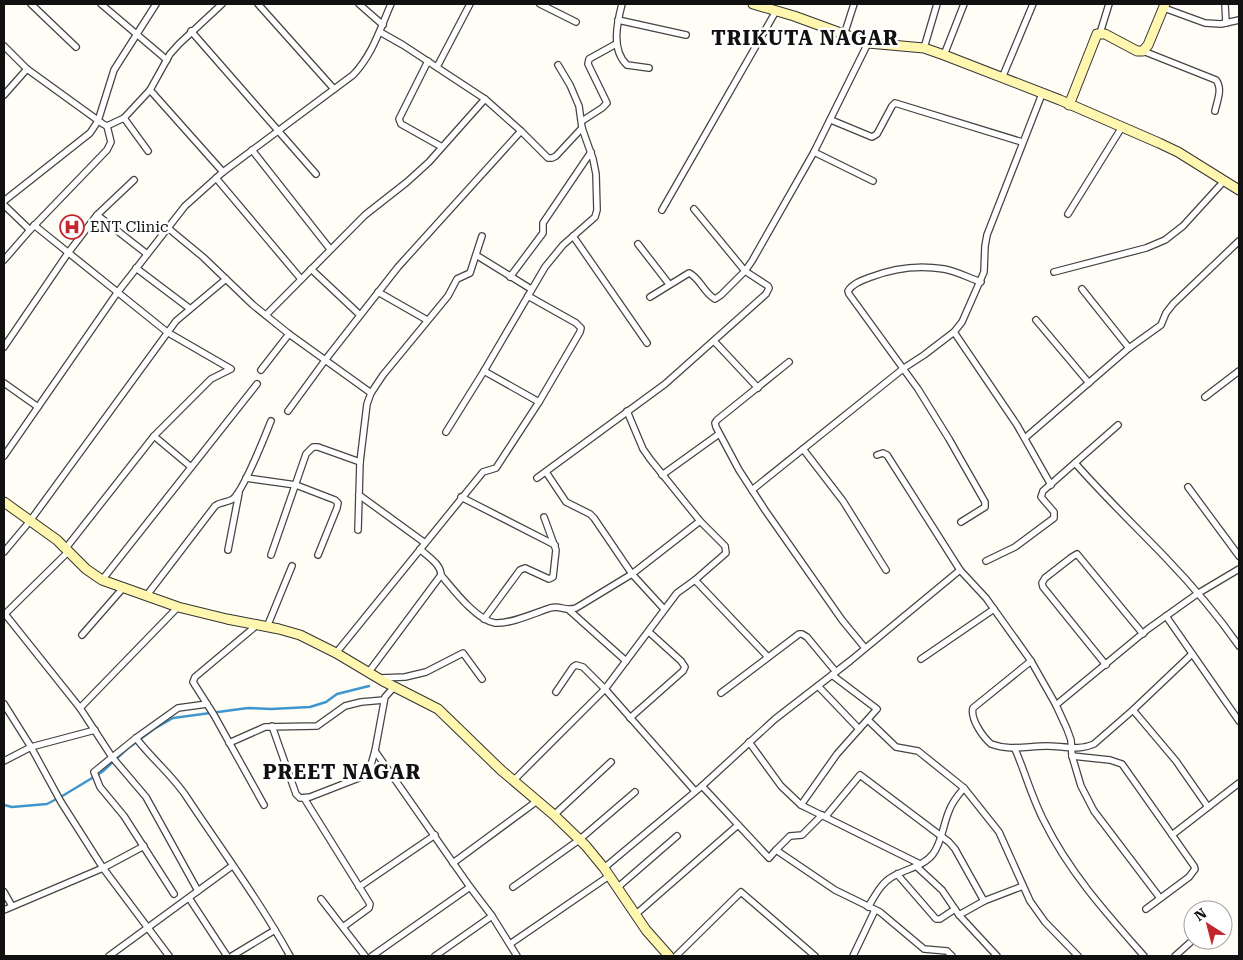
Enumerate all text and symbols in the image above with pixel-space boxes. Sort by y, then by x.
district label: TRIKUTA NAGAR [711,26,899,50]
hospital icon: ENT Clinic [59,214,85,240]
place label: ENT Clinic [90,218,168,236]
district label: PREET NAGAR [263,760,421,784]
north arrow [1183,900,1233,950]
text: N [1191,905,1210,924]

